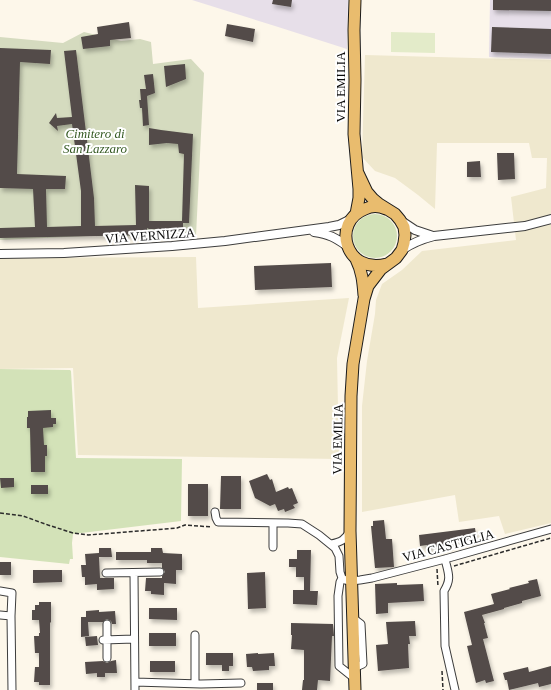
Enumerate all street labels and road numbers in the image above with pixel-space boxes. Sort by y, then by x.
street label: VIA EMILIA [333,51,348,123]
street label: VIA VERNIZZA [104,225,196,246]
street label: VIA EMILIA [329,403,346,475]
street label: VIA CASTIGLIA [401,526,496,565]

